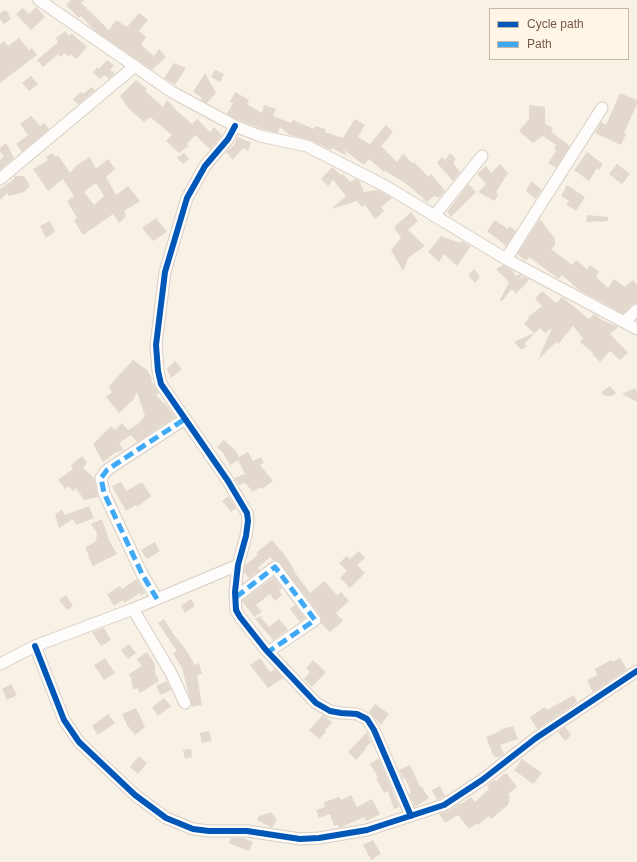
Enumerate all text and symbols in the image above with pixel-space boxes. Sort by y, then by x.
legend [489,8,629,60]
text: Cycle path [527,17,584,31]
text: Path [527,37,552,51]

